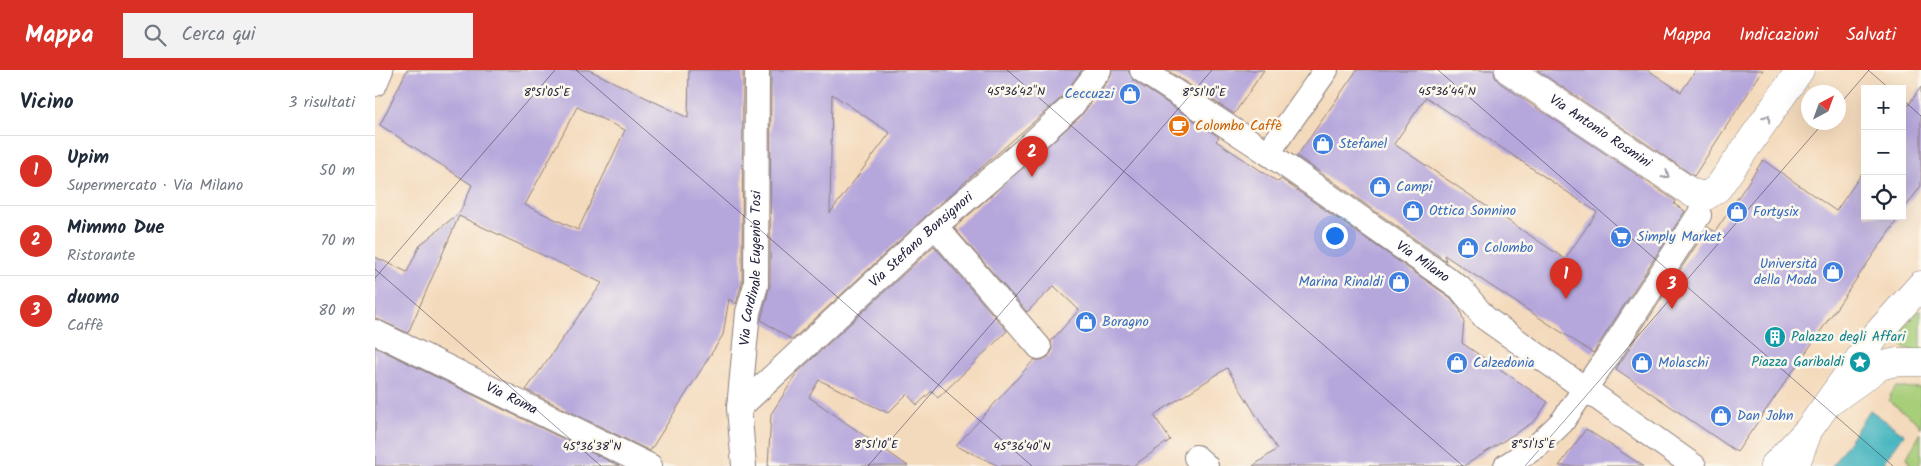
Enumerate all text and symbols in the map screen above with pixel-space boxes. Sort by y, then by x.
search box [123,13,473,58]
text: Mappa [25,16,93,55]
text: Cerca qui [181,20,255,50]
icon: search [141,21,169,49]
text: Mappa [1663,21,1711,50]
text: Indicazioni [1739,21,1818,50]
text: Salvati [1846,21,1896,50]
text: 45°36'42"N [987,82,1045,101]
shop icon: Ceccuzzi [1118,82,1142,106]
text: 45°36'44"N [1418,82,1476,101]
text: 8°51'05"E [524,83,571,102]
place label: Ceccuzzi [1064,83,1115,105]
text: 8°51'10"E [1182,83,1227,102]
north arrow [1801,85,1846,130]
map controls [1861,85,1906,220]
button: + [1861,85,1906,130]
text: Vicino [20,86,74,119]
street label: Via Antonio Rosmini [1545,89,1657,174]
text: 3 risultati [288,90,355,115]
cafe icon: Colombo Caffè [1167,114,1191,138]
one-way arrow [1761,114,1770,124]
place label: Colombo Caffè [1195,115,1282,137]
button: − [1861,130,1906,175]
shop icon: Stefanel [1311,132,1335,156]
place label: Stefanel [1339,133,1388,155]
pin: 2 [1016,136,1048,177]
text: Upim [67,143,109,173]
text: 1 [34,158,38,183]
text: 50 m [319,158,355,183]
one-way arrow [1660,169,1669,178]
text: Supermercato · Via Milano [67,173,243,198]
shop icon: Campi [1368,175,1392,199]
button: locate [1861,175,1906,220]
place label: Campi [1396,176,1433,198]
street label: Via Stefano Bonsignori [864,186,979,293]
street label: Via Cardinale Eugenio Tosi [734,190,767,347]
shop icon: Ottica Sonnino [1401,199,1425,223]
place label: Ottica Sonnino [1429,200,1516,222]
shop icon: Fortysix [1725,200,1749,224]
place label: Fortysix [1753,201,1800,223]
text: Mimmo Due [67,213,165,243]
your location [1322,223,1348,249]
supermarket icon: Simply Market [1609,225,1633,249]
place label: Simply Market [1637,226,1722,248]
text: 2 [31,228,41,253]
text: 70 m [320,228,355,253]
street label: Via Milano [1391,235,1454,288]
shop icon: Colombo [1456,236,1480,260]
place label: Colombo [1484,237,1533,259]
text: Ristorante [67,243,135,268]
place label: Università della Moda [1754,253,1817,291]
pin: 1 [1550,258,1582,299]
shop icon: Università della Moda [1821,260,1845,284]
pin: 3 [1656,268,1688,309]
shop icon: Marina Rinaldi [1387,270,1411,294]
place label: Marina Rinaldi [1298,271,1384,293]
text: duomo [67,283,119,313]
text: 3 [32,298,40,323]
text: 80 m [318,298,355,323]
shop icon: Boragno [1074,310,1098,334]
place label: Boragno [1102,311,1149,333]
text: Caffè [67,313,103,338]
building icon: Palazzo degli Affari [1763,325,1787,349]
place label: Palazzo degli Affari [1791,326,1906,348]
place icon: Piazza Garibaldi [1848,350,1872,374]
shop icon: Calzedonia [1445,351,1469,375]
shop icon: Molaschi [1630,351,1654,375]
place label: Piazza Garibaldi [1751,351,1845,373]
place label: Calzedonia [1473,352,1535,374]
place label: Molaschi [1658,352,1709,374]
street label: Via Roma [482,377,541,421]
shop icon: Dan John [1709,404,1733,428]
place label: Dan John [1737,405,1794,427]
text: 8°51'10"E [854,435,899,454]
text: 8°51'15"E [1511,435,1556,454]
text: 45°36'38"N [563,437,621,456]
text: 45°36'40"N [993,437,1051,456]

